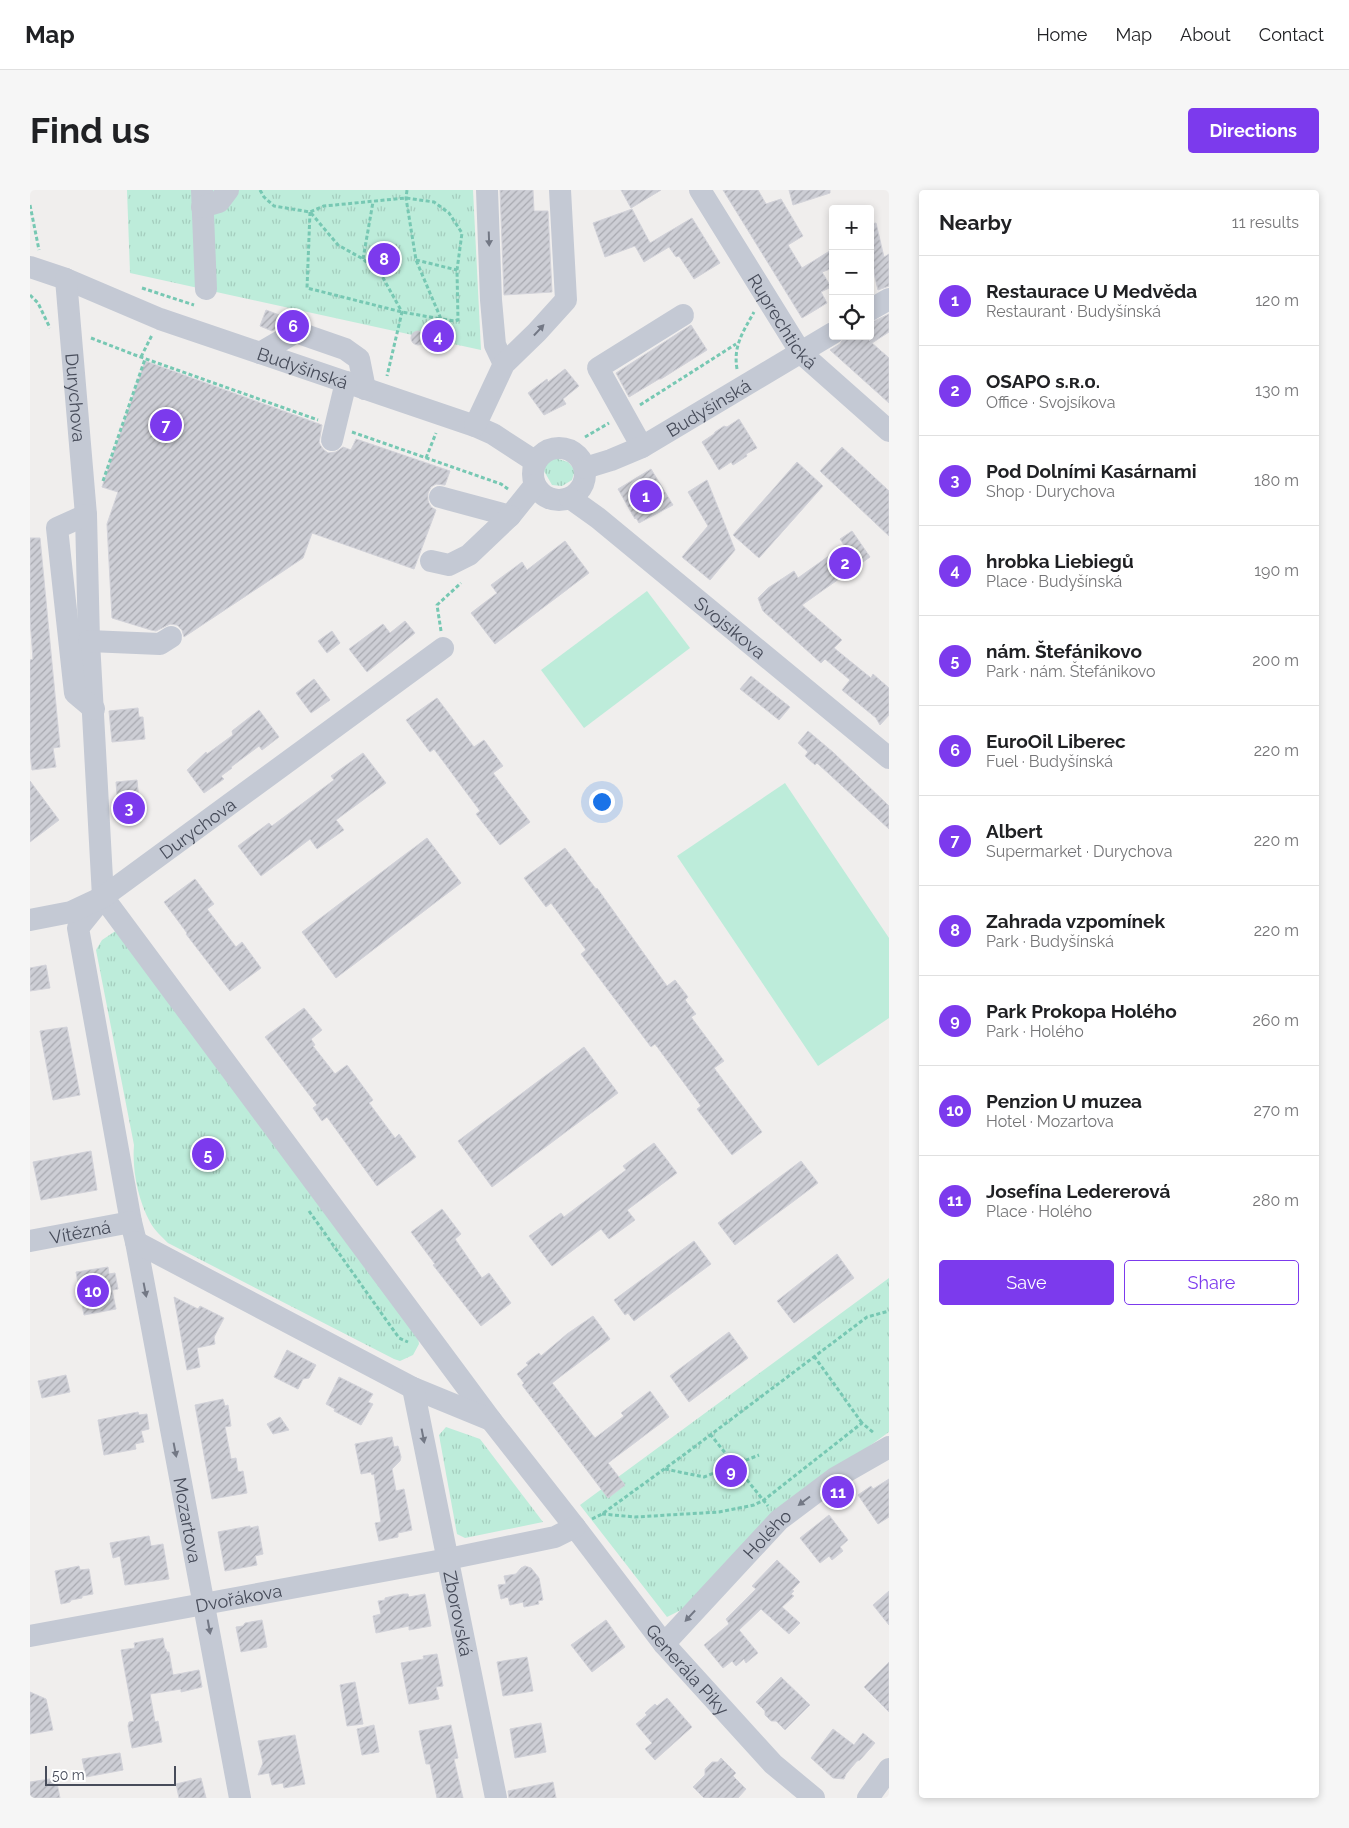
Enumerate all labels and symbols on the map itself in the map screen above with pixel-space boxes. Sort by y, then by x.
one-way arrow [485,231,493,247]
pin: 8 [368,240,400,278]
street label: Ruprechtická [744,270,821,373]
pin: 6 [277,307,309,345]
pin: 4 [422,317,454,355]
one-way arrow [533,324,545,336]
street label: Budyšínská [255,342,351,393]
street label: Durychova [62,352,90,443]
street label: Budyšínská [662,374,754,441]
pin: 7 [150,406,182,444]
pin: 1 [630,477,662,515]
pin: 2 [829,544,861,582]
street label: Svojsíkova [691,592,770,663]
pin: 3 [113,789,145,827]
your location [589,789,615,815]
street label: Durychova [155,793,240,863]
pin: 5 [192,1135,224,1173]
street label: Vítězná [48,1216,112,1248]
pin: 10 [77,1272,109,1310]
one-way arrow [142,1283,150,1299]
one-way arrow [419,1428,427,1443]
one-way arrow [172,1442,180,1458]
pin: 9 [715,1452,747,1490]
pin: 11 [822,1473,854,1511]
street label: Mozartova [170,1476,206,1564]
one-way arrow [797,1496,811,1506]
street label: Holého [738,1504,795,1563]
street label: Zborovská [440,1569,478,1658]
street label: Dvořákova [194,1579,283,1616]
one-way arrow [684,1610,696,1622]
one-way arrow [205,1619,213,1635]
street label: Generála Píky [642,1620,734,1719]
scale bar [45,1763,176,1786]

